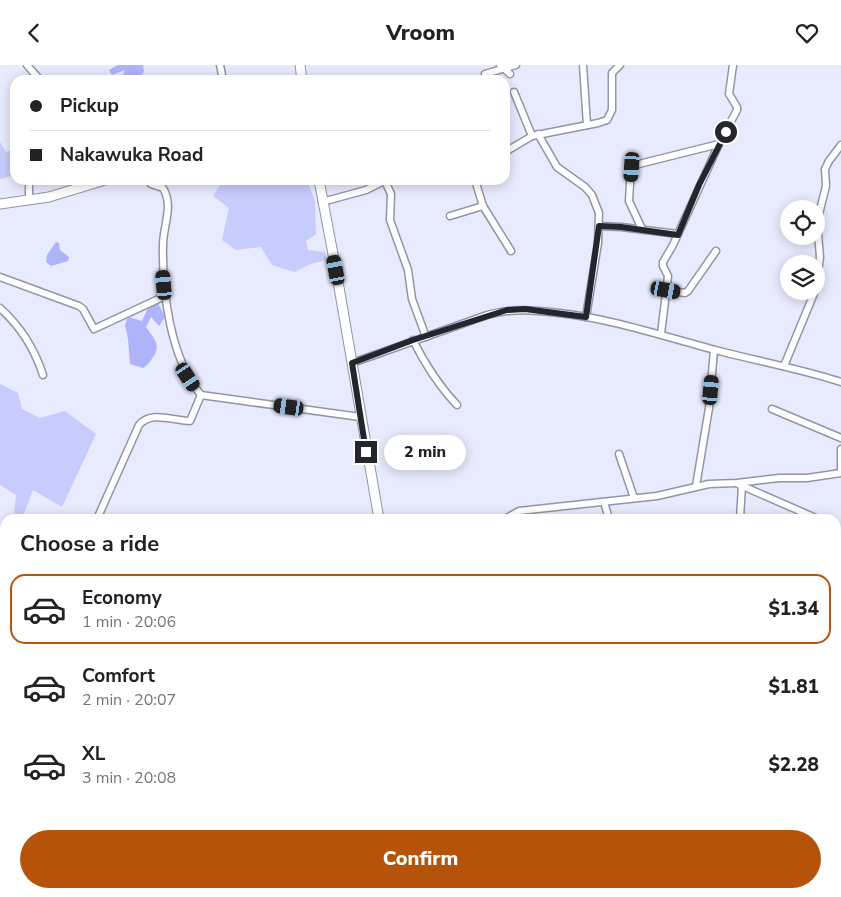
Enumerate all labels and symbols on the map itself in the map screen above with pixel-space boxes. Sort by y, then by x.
route start [715,121,737,143]
car [623,152,640,182]
car [325,254,346,286]
car [155,269,172,301]
car [649,280,682,300]
car [173,360,202,394]
car [702,374,719,406]
car [273,397,304,417]
callout: 2 min [384,435,466,469]
route end [355,441,377,463]

